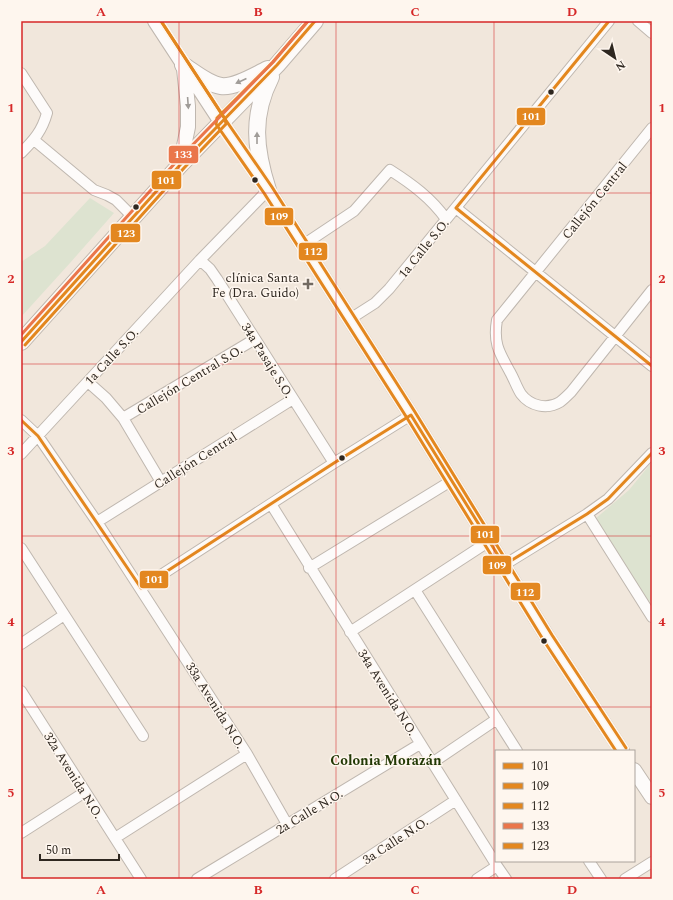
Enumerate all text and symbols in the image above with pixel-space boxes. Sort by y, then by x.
text: A [96,2,106,22]
text: B [253,2,263,22]
text: C [410,2,420,22]
text: D [567,2,577,22]
north arrow [595,38,635,78]
text: N [612,56,629,75]
one-way arrow [236,78,247,84]
unlabelled marker [546,87,556,97]
one-way arrow [184,97,191,109]
text: 1 [7,98,15,118]
text: 1 [658,98,666,118]
line badge: 101 [516,107,546,126]
text: 101 [522,108,540,125]
one-way arrow [254,131,260,144]
line badge: 133 [168,145,199,164]
text: 133 [174,146,192,163]
street label: Callejón Central [557,157,633,244]
line badge: 101 [151,170,182,190]
text: 101 [157,172,175,189]
unlabelled marker [250,175,260,185]
unlabelled marker [131,202,141,212]
line badge: 109 [264,207,294,226]
text: 109 [270,208,288,225]
street label: 1a Calle S.O. [393,214,454,283]
line badge: 123 [110,223,141,243]
text: 123 [117,225,135,242]
line badge: 112 [298,242,328,261]
text: 112 [304,243,322,260]
place label: clínica Santa Fe (Dra. Guido) [212,268,300,303]
text: 2 [7,269,15,289]
text: 2 [658,269,666,289]
marker: clínica Santa Fe (Dra. Guido) [302,278,314,290]
street label: 34a Pasaje S.O. [236,319,298,402]
street label: 1a Calle S.O. [80,324,144,390]
street label: Callejón Central S.O. [132,340,247,420]
street label: Callejón Central [150,427,241,495]
text: 3 [7,441,15,461]
text: 3 [658,441,666,461]
unlabelled marker [337,453,347,463]
line badge: 101 [470,525,500,544]
text: 101 [476,526,494,543]
line badge: 109 [482,555,512,575]
text: 109 [488,557,506,574]
line badge: 101 [139,570,169,589]
text: 101 [145,571,163,588]
line badge: 112 [510,582,541,601]
text: 112 [516,584,534,601]
text: 4 [7,612,15,632]
text: 4 [658,612,666,632]
unlabelled marker [539,636,549,646]
street label: 34a Avenida N.O. [352,645,422,740]
street label: 33a Avenida N.O. [180,658,250,753]
street label: 32a Avenida N.O. [38,728,108,823]
district label: Colonia Morazán [330,750,442,771]
legend [495,750,635,862]
text: 101 [531,757,549,776]
text: 109 [531,777,549,796]
text: 5 [7,783,15,803]
text: 5 [658,783,666,803]
street label: 2a Calle N.O. [272,784,347,840]
text: 112 [531,797,549,816]
street label: 3a Calle N.O. [359,812,432,870]
text: 133 [531,817,549,836]
scale bar [40,836,119,862]
text: 123 [531,837,549,856]
text: 50 m [46,841,71,860]
text: A [96,880,106,900]
text: B [253,880,263,900]
text: C [410,880,420,900]
text: D [567,880,577,900]

